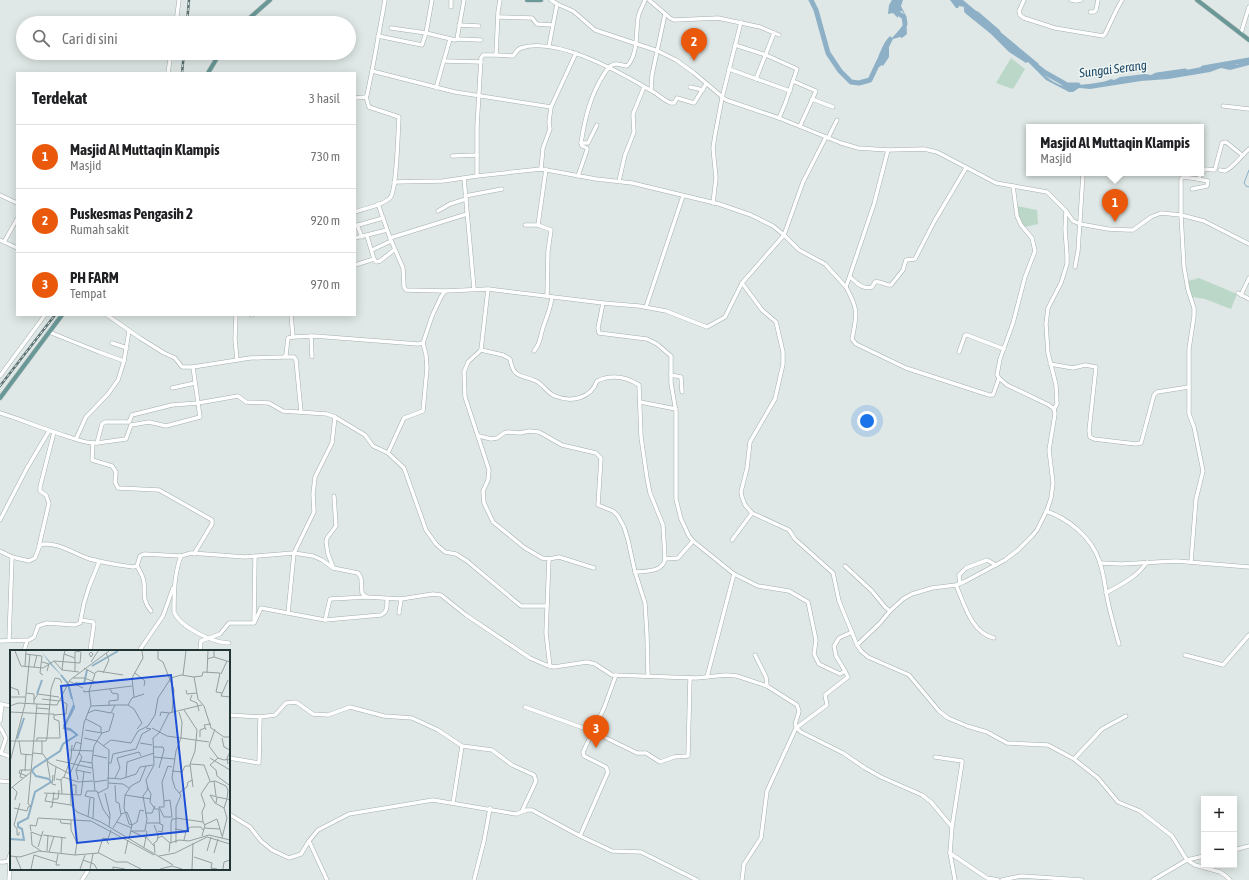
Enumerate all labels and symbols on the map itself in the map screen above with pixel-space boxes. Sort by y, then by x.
pin: 2 [681,28,707,61]
water label: Sungai Serang [1077,57,1148,81]
pin: 1 [1102,189,1128,222]
your location [857,411,877,431]
inset map [10,650,230,870]
pin: 3 [583,715,609,748]

